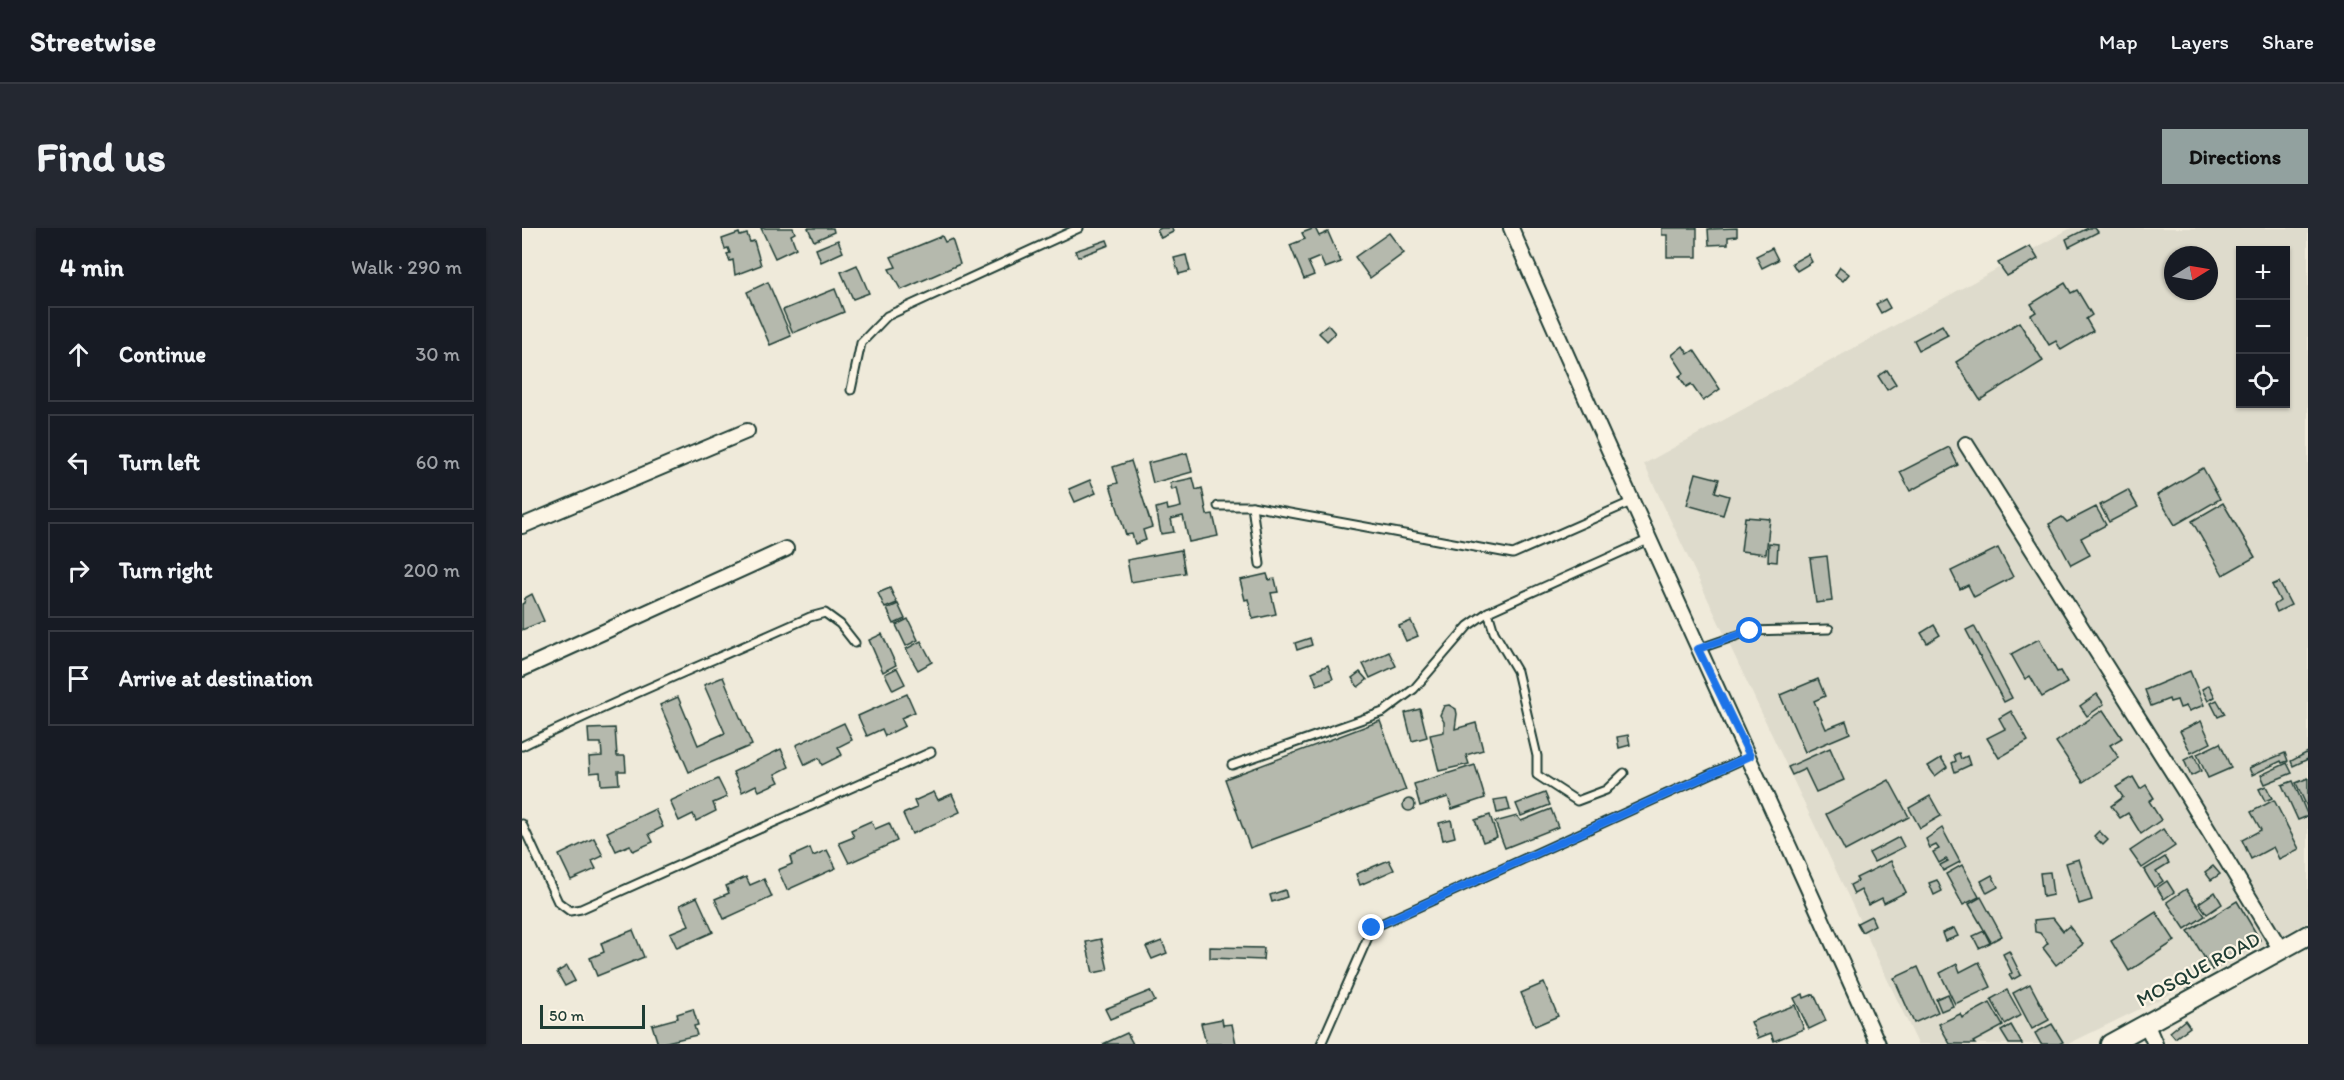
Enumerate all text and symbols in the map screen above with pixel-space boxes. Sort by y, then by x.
text: Streetwise [30,24,156,58]
text: Map [2099,29,2138,54]
text: Layers [2171,29,2229,54]
text: Share [2262,29,2314,54]
button: Directions [2162,129,2308,184]
text: Find us [36,131,166,182]
north arrow [2164,246,2218,300]
map controls [2236,246,2290,408]
button: + [2236,246,2290,300]
text: 4 min [60,251,124,283]
text: Walk · 290 m [351,255,462,279]
button: − [2236,300,2290,354]
icon: ahead [62,338,95,371]
text: Continue [119,341,206,368]
text: 30 m [415,342,460,366]
button: locate [2236,354,2290,408]
icon: left [62,446,95,479]
text: Turn left [119,449,200,476]
text: 60 m [416,450,460,474]
icon: right [62,554,95,587]
text: Turn right [119,557,213,584]
text: 200 m [404,558,460,582]
route start [1736,617,1762,643]
icon: arrive [62,662,95,695]
text: Arrive at destination [119,665,313,692]
route end [1358,914,1384,940]
street label: MOSQUE ROAD [2132,926,2264,1012]
scale bar [540,1002,645,1030]
text: 50 m [549,1006,584,1025]

